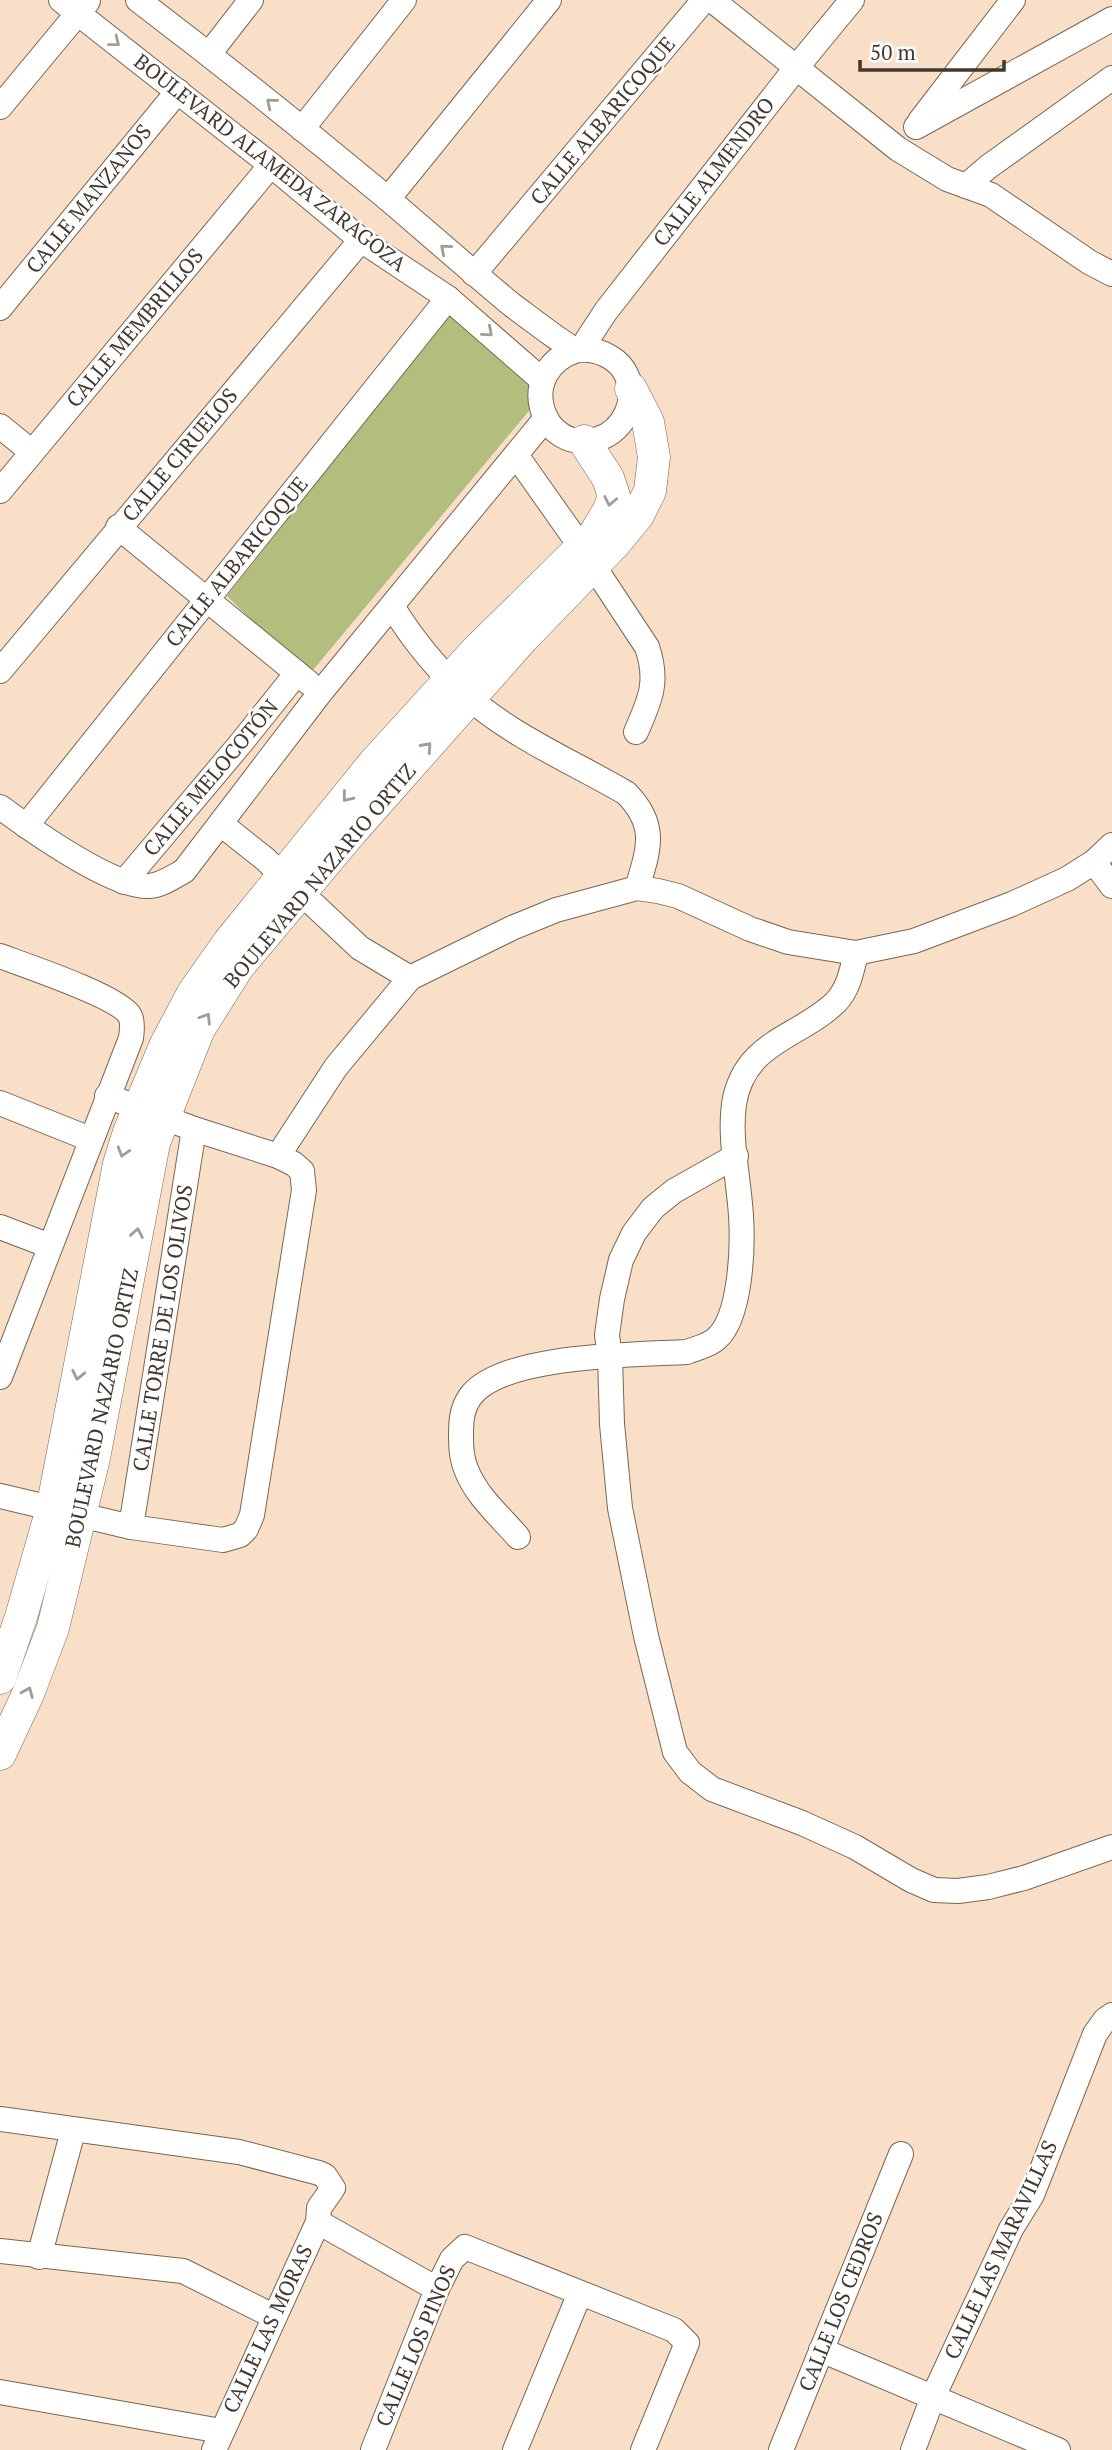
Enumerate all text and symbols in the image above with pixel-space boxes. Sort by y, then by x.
scale bar [860,28,1004,72]
street label: CALLE ALBARICOQUE [523,30,681,210]
one-way arrow [107,34,120,47]
text: 50 m [870,38,916,66]
street label: BOULEVARD ALAMEDA ZARAGOZA [129,47,413,278]
street label: CALLE ALMENDRO [646,91,780,252]
one-way arrow [266,99,278,112]
street label: CALLE MANZANOS [19,118,157,279]
street label: CALLE MEMBRILLOS [59,242,209,413]
one-way arrow [441,245,454,257]
one-way arrow [479,324,492,336]
street label: CALLE CIRUELOS [115,382,243,527]
street label: CALLE ALBARICOQUE [159,470,314,652]
one-way arrow [603,495,618,506]
street label: CALLE MELOCOTÓN [136,693,284,862]
one-way arrow [419,742,431,755]
street label: BOULEVARD NAZARIO ORTIZ [217,757,421,993]
one-way arrow [343,788,355,801]
one-way arrow [198,1013,211,1026]
one-way arrow [116,1146,131,1158]
street label: CALLE TORRE DE LOS OLIVOS [126,1183,199,1473]
one-way arrow [129,1227,144,1239]
street label: BOULEVARD NAZARIO ORTIZ [58,1266,144,1550]
one-way arrow [72,1369,87,1381]
one-way arrow [20,1687,34,1699]
street label: CALLE LAS MARAVILLAS [937,2136,1063,2364]
street label: CALLE LOS CEDROS [791,2208,889,2395]
street label: CALLE LAS MORAS [216,2240,318,2417]
street label: CALLE LOS PINOS [368,2261,462,2431]

